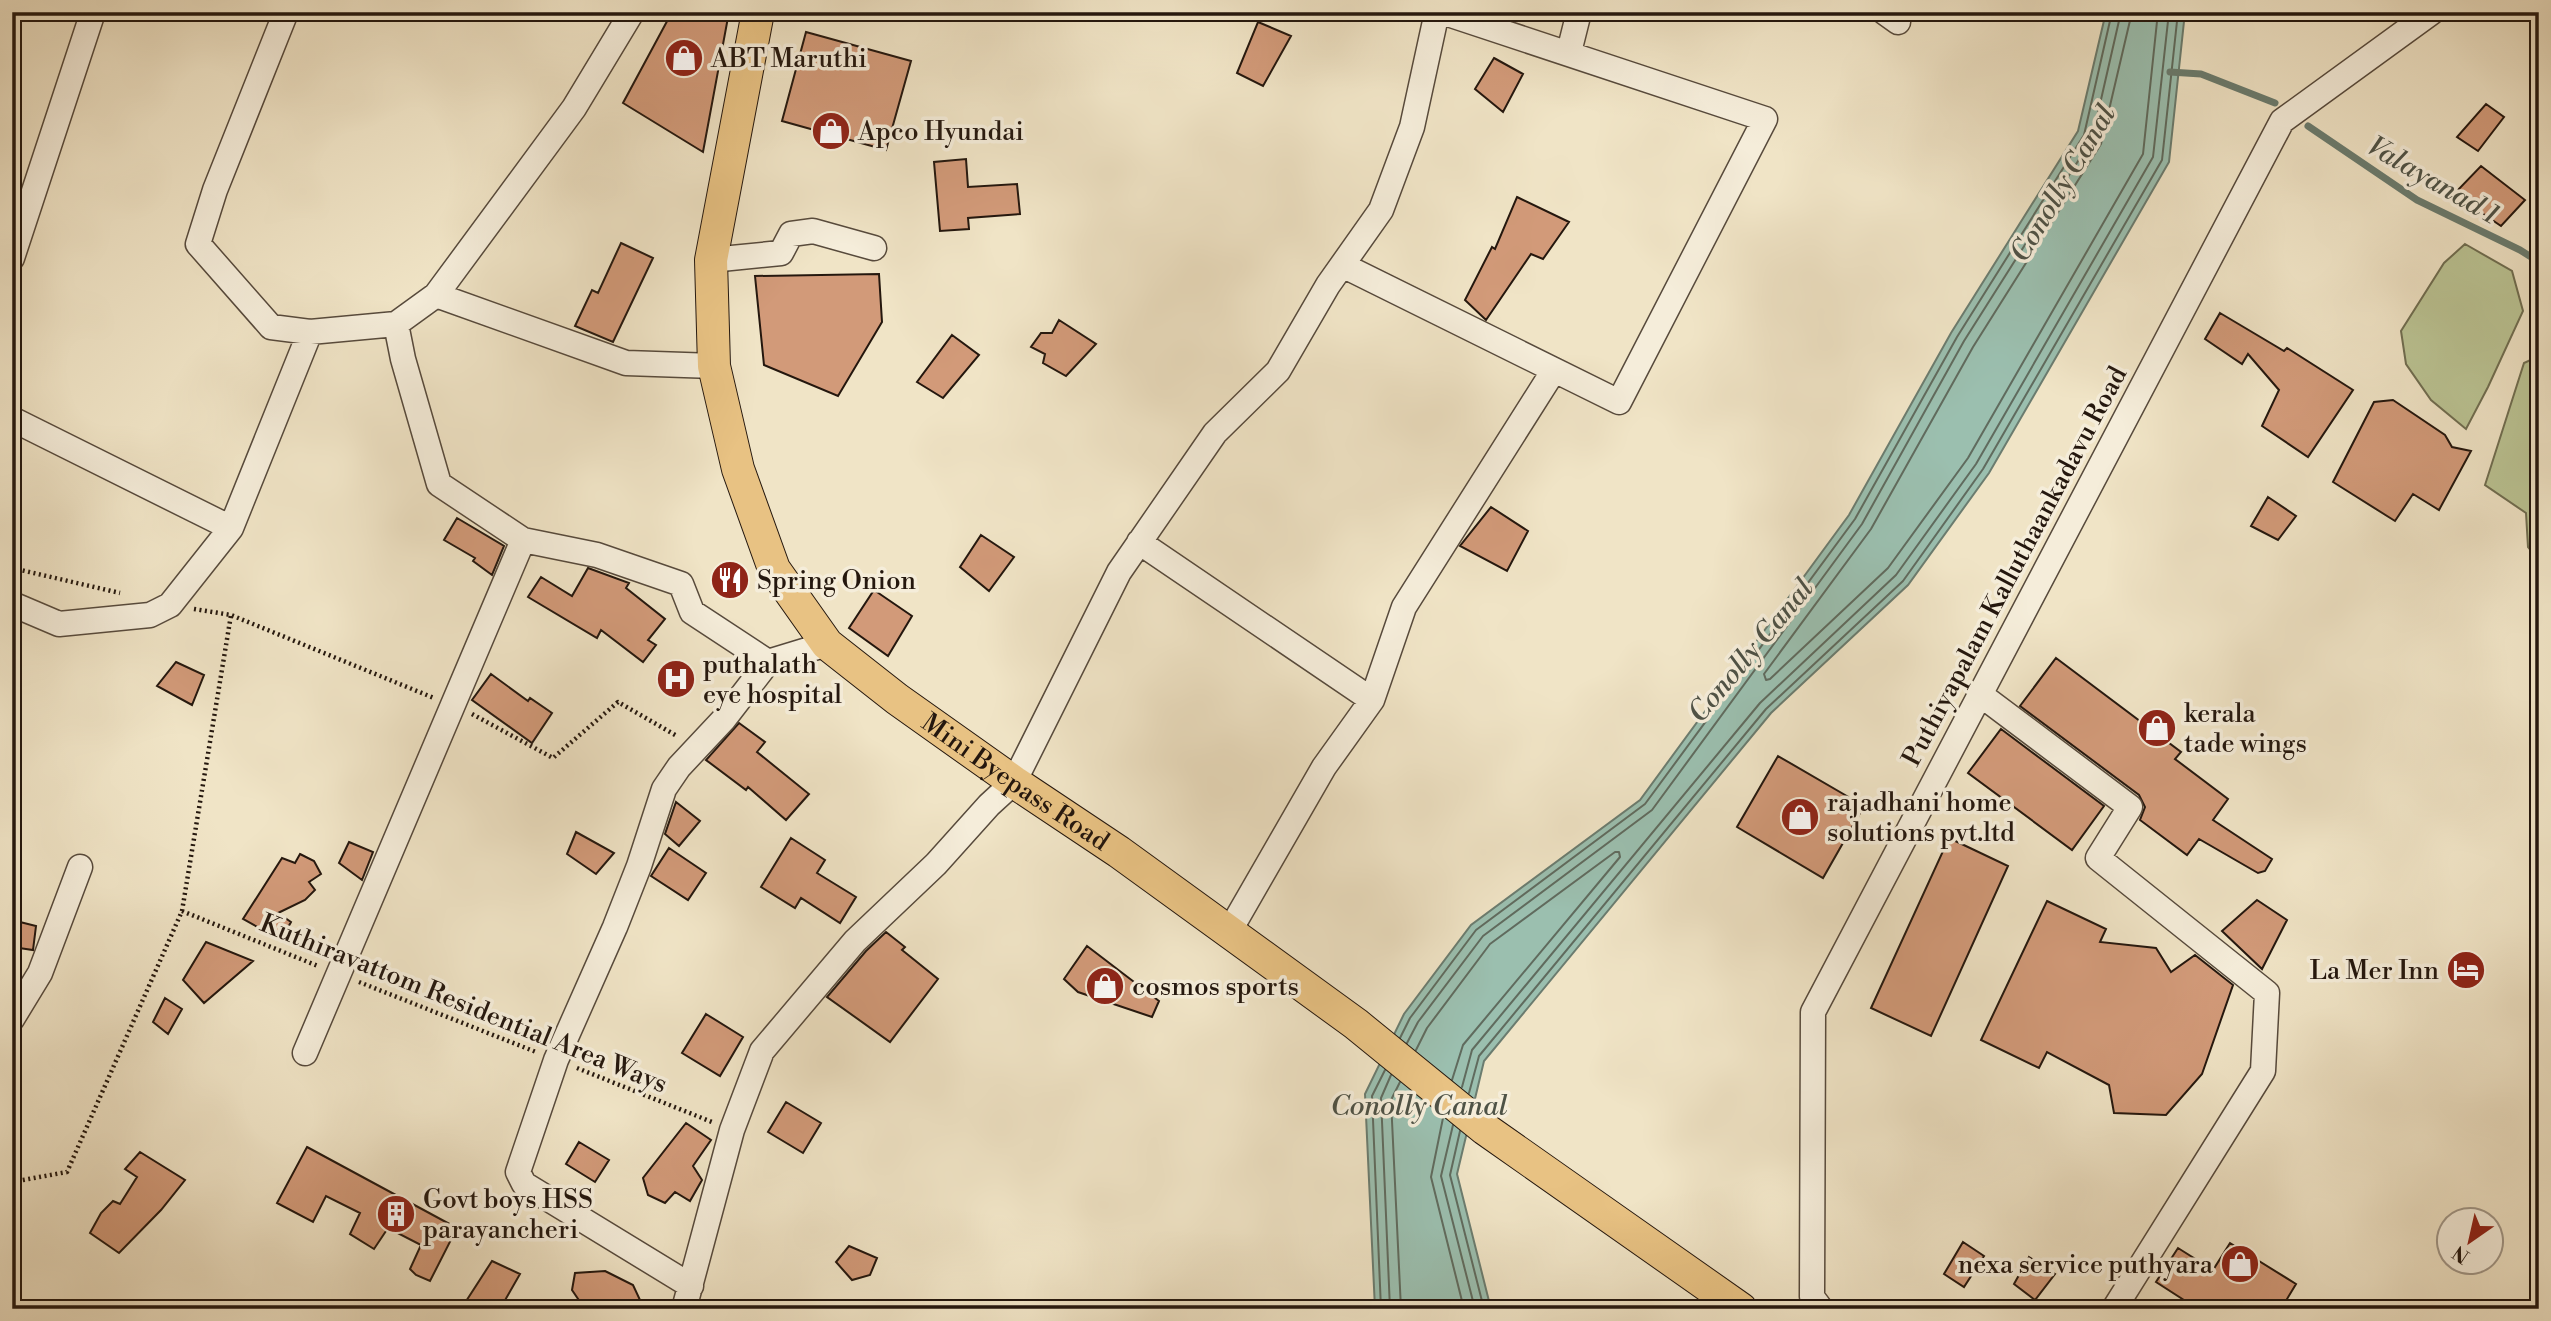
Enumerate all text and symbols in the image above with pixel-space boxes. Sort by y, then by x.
shop icon: ABT Maruthi [663,37,705,79]
place label: ABT Maruthi [710,43,867,75]
water label: Conolly Canal [2003,99,2124,269]
shop icon: Apco Hyundai [810,110,852,152]
place label: Apco Hyundai [857,116,1024,148]
water label: Valayanad 1 [2361,129,2505,232]
street label: Puthiyapalam Kalluthaankadavu Road [1896,361,2134,772]
restaurant icon: Spring Onion [709,559,751,601]
place label: Spring Onion [757,565,916,597]
water label: Conolly Canal [1681,572,1821,730]
place label: puthalath eye hospital [703,649,842,711]
hospital icon: puthalath eye hospital [655,658,697,700]
place label: kerala tade wings [2184,698,2307,760]
street label: Mini Byepass Road [915,707,1115,858]
shop icon: kerala tade wings [2136,707,2178,749]
place label: rajadhani home solutions pvt.ltd [1827,787,2015,849]
shop icon: rajadhani home solutions pvt.ltd [1779,796,1821,838]
street label: Kuthiravattom Residential Area Ways [255,907,672,1100]
hotel icon: La Mer Inn [2445,949,2487,991]
place label: La Mer Inn [2310,955,2439,987]
shop icon: cosmos sports [1084,965,1126,1007]
place label: cosmos sports [1132,971,1299,1003]
water label: Conolly Canal [1330,1089,1508,1124]
place label: Govt boys HSS parayancheri [423,1184,593,1246]
building icon: Govt boys HSS parayancheri [375,1193,417,1235]
north arrow [2436,1206,2506,1276]
text: N [2448,1240,2474,1268]
shop icon: nexa service puthyara [2219,1243,2261,1285]
place label: nexa service puthyara [1958,1249,2214,1281]

